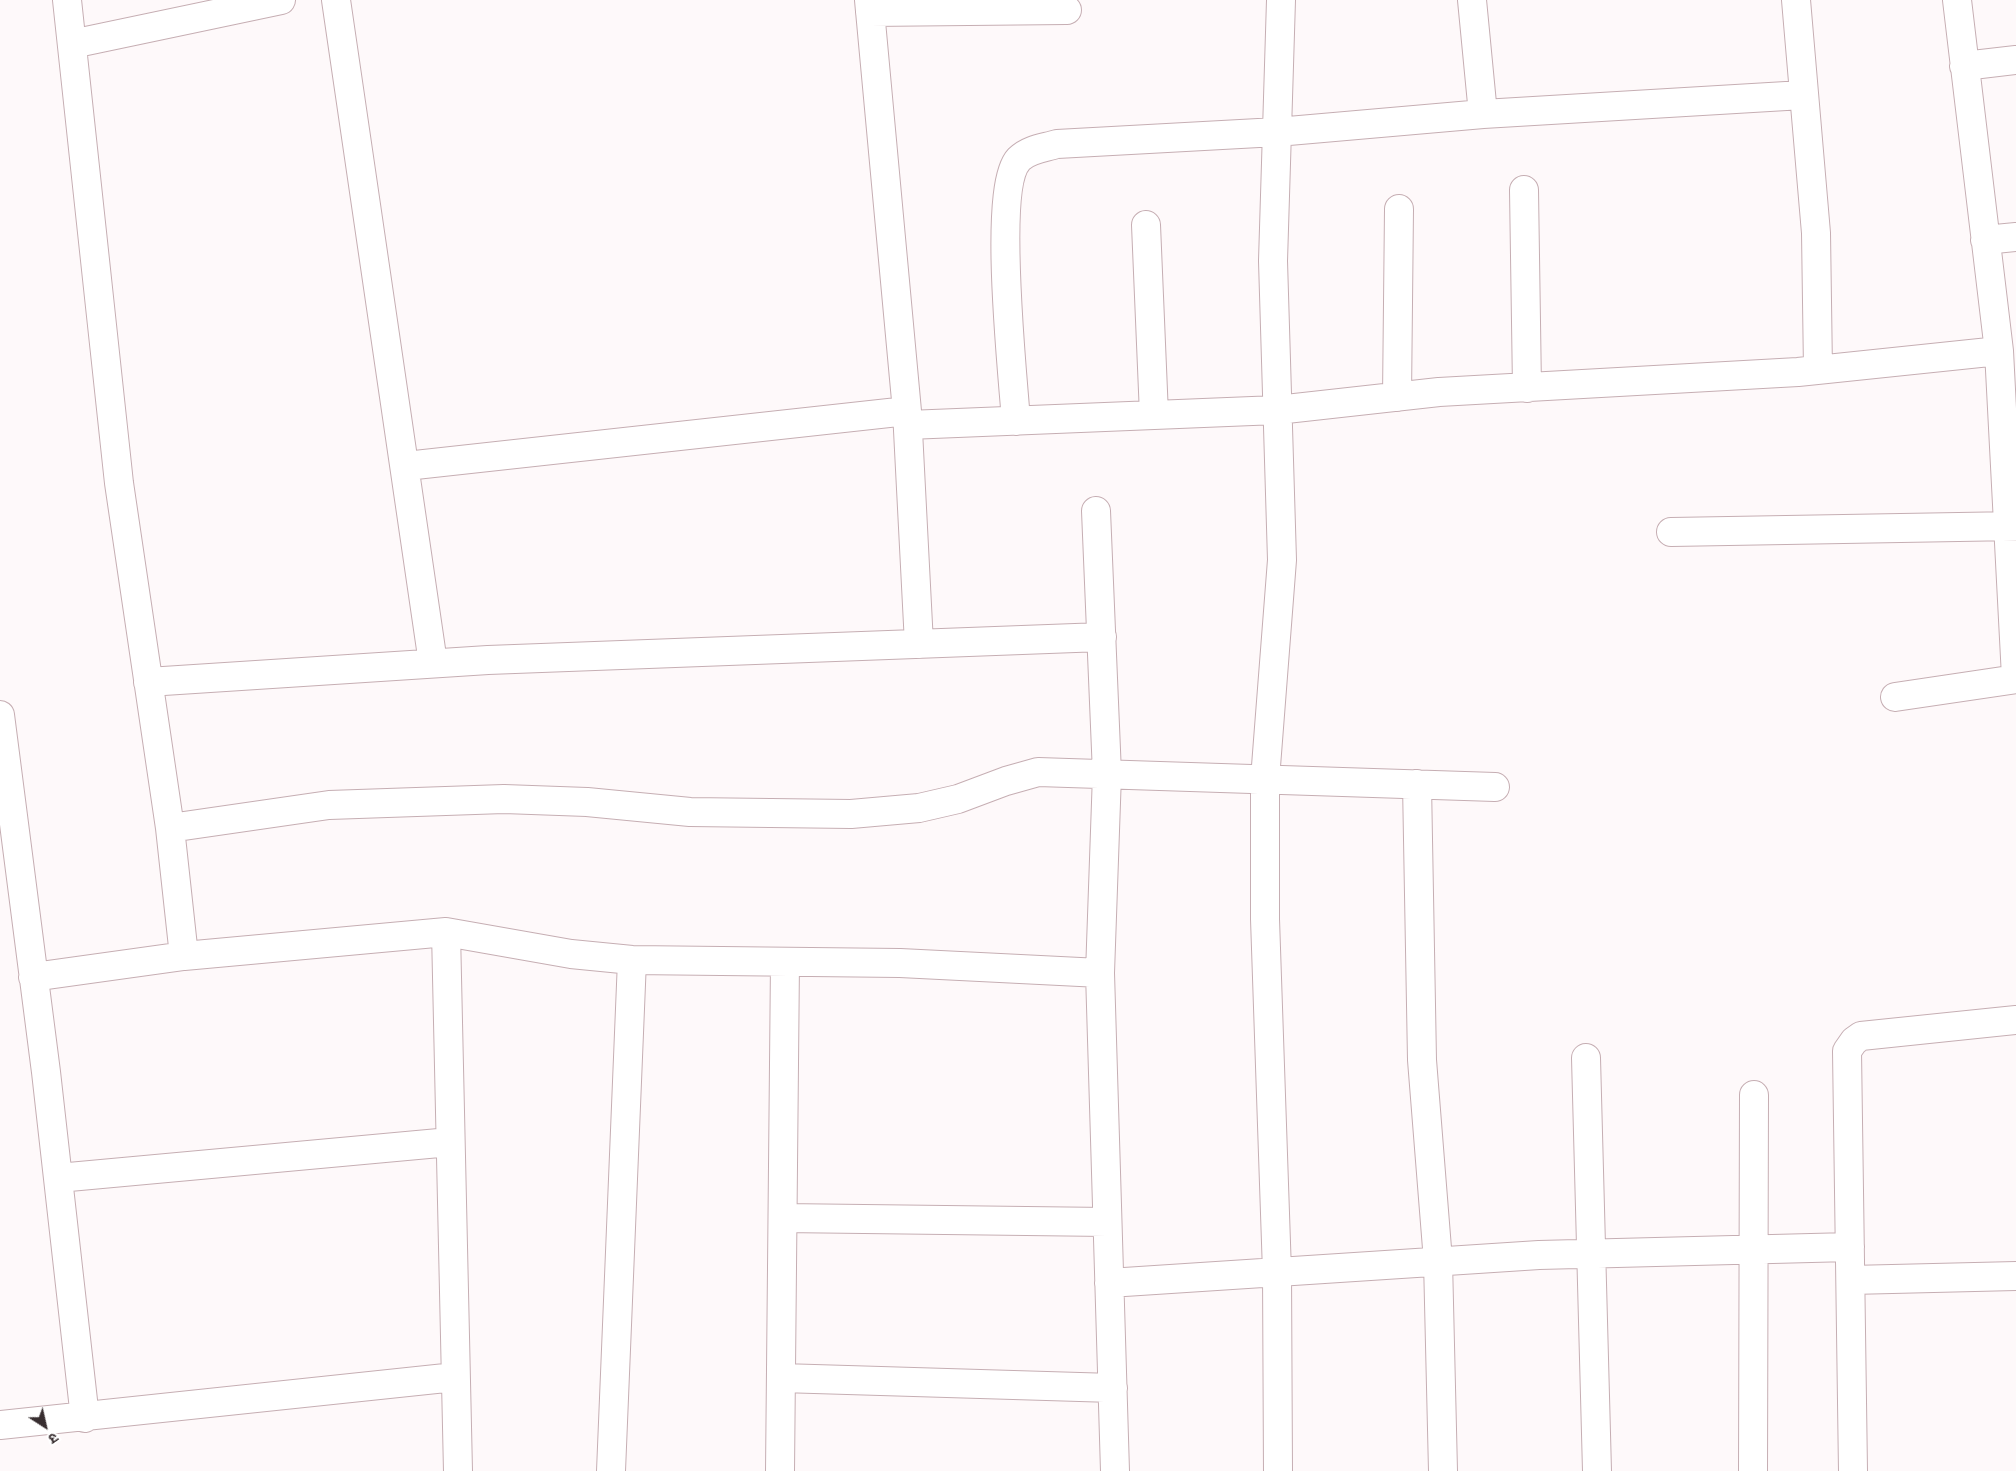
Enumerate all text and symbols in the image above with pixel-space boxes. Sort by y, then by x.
north arrow [20,1401,70,1451]
text: उ [45,1429,62,1448]

